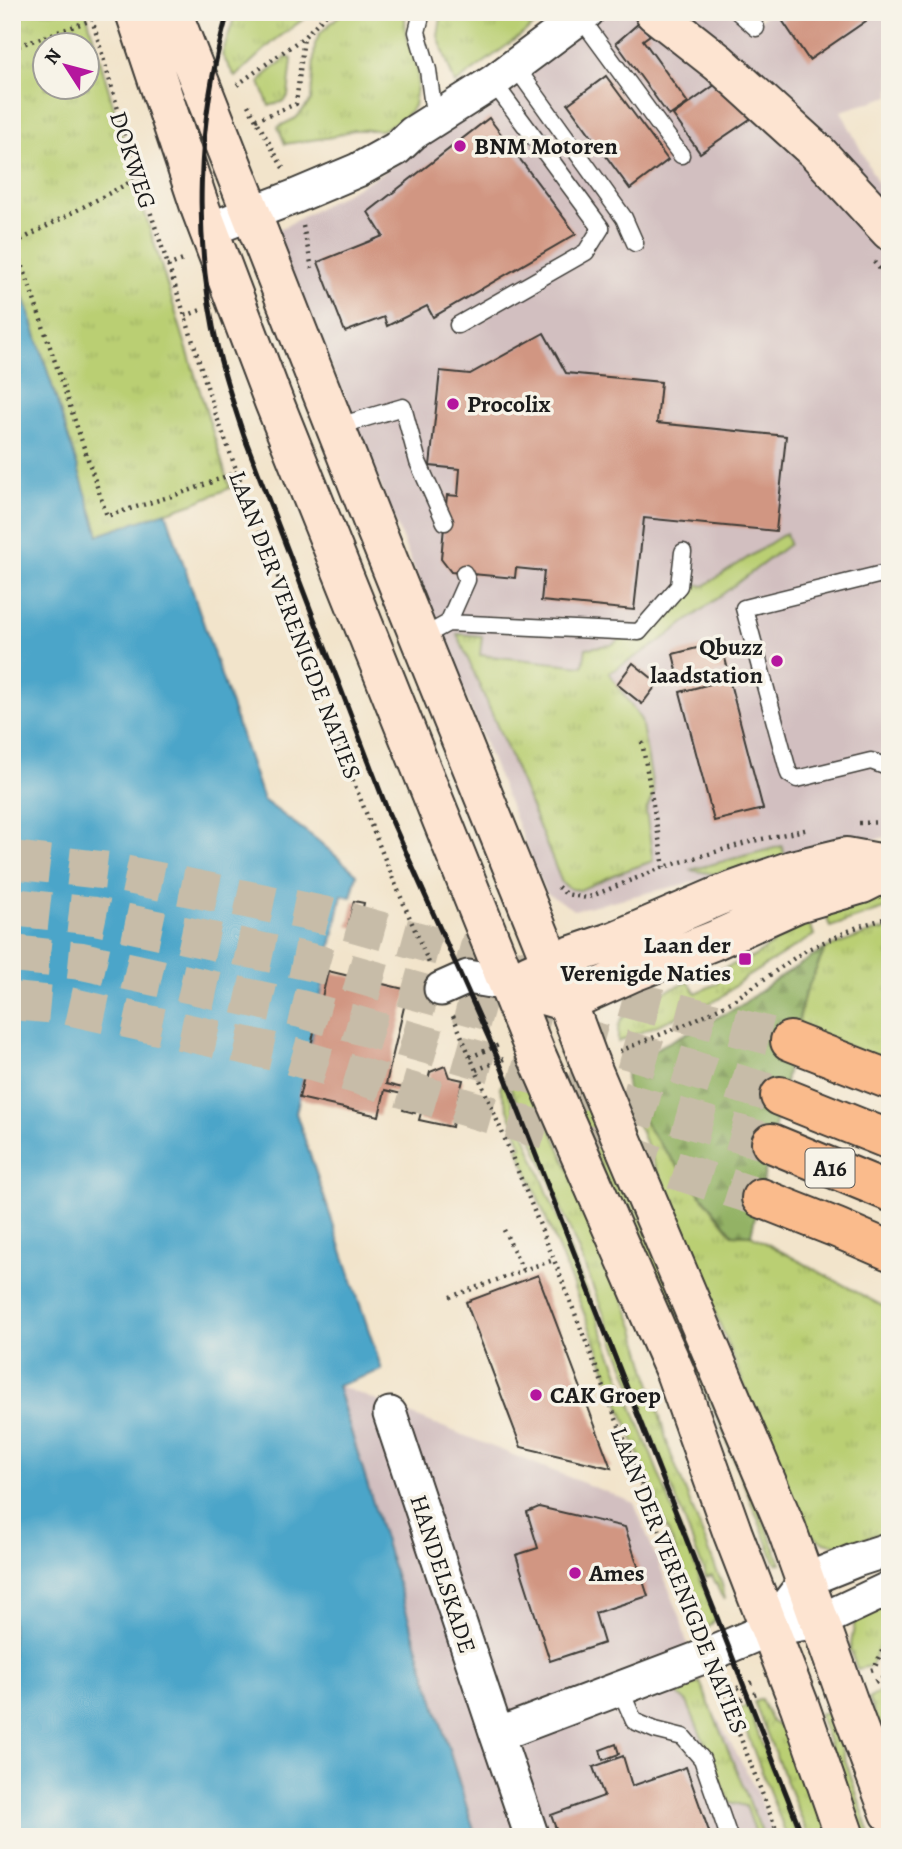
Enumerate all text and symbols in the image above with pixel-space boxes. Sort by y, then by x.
north arrow [32,32,102,102]
text: N [38,43,68,70]
street label: DOKWEG [102,107,164,213]
place label: BNM Motoren [474,130,618,162]
marker: BNM Motoren [452,138,468,154]
place label: Procolix [467,388,550,420]
marker: Procolix [445,396,461,412]
street label: LAAN DER VERENIGDE NATIES [221,466,369,784]
place label: Qbuzz laadstation [650,631,764,691]
marker: Qbuzz laadstation [769,653,785,669]
place label: Laan der Verenigde Naties [560,929,731,989]
marker: Laan der Verenigde Naties [737,951,753,967]
road number: A16 [806,1148,854,1188]
place label: CAK Groep [550,1379,661,1411]
marker: CAK Groep [528,1387,544,1403]
street label: LAAN DER VERENIGDE NATIES [603,1422,755,1738]
street label: HANDELSKADE [402,1491,484,1657]
place label: Ames [588,1557,645,1589]
marker: Ames [567,1565,583,1581]

